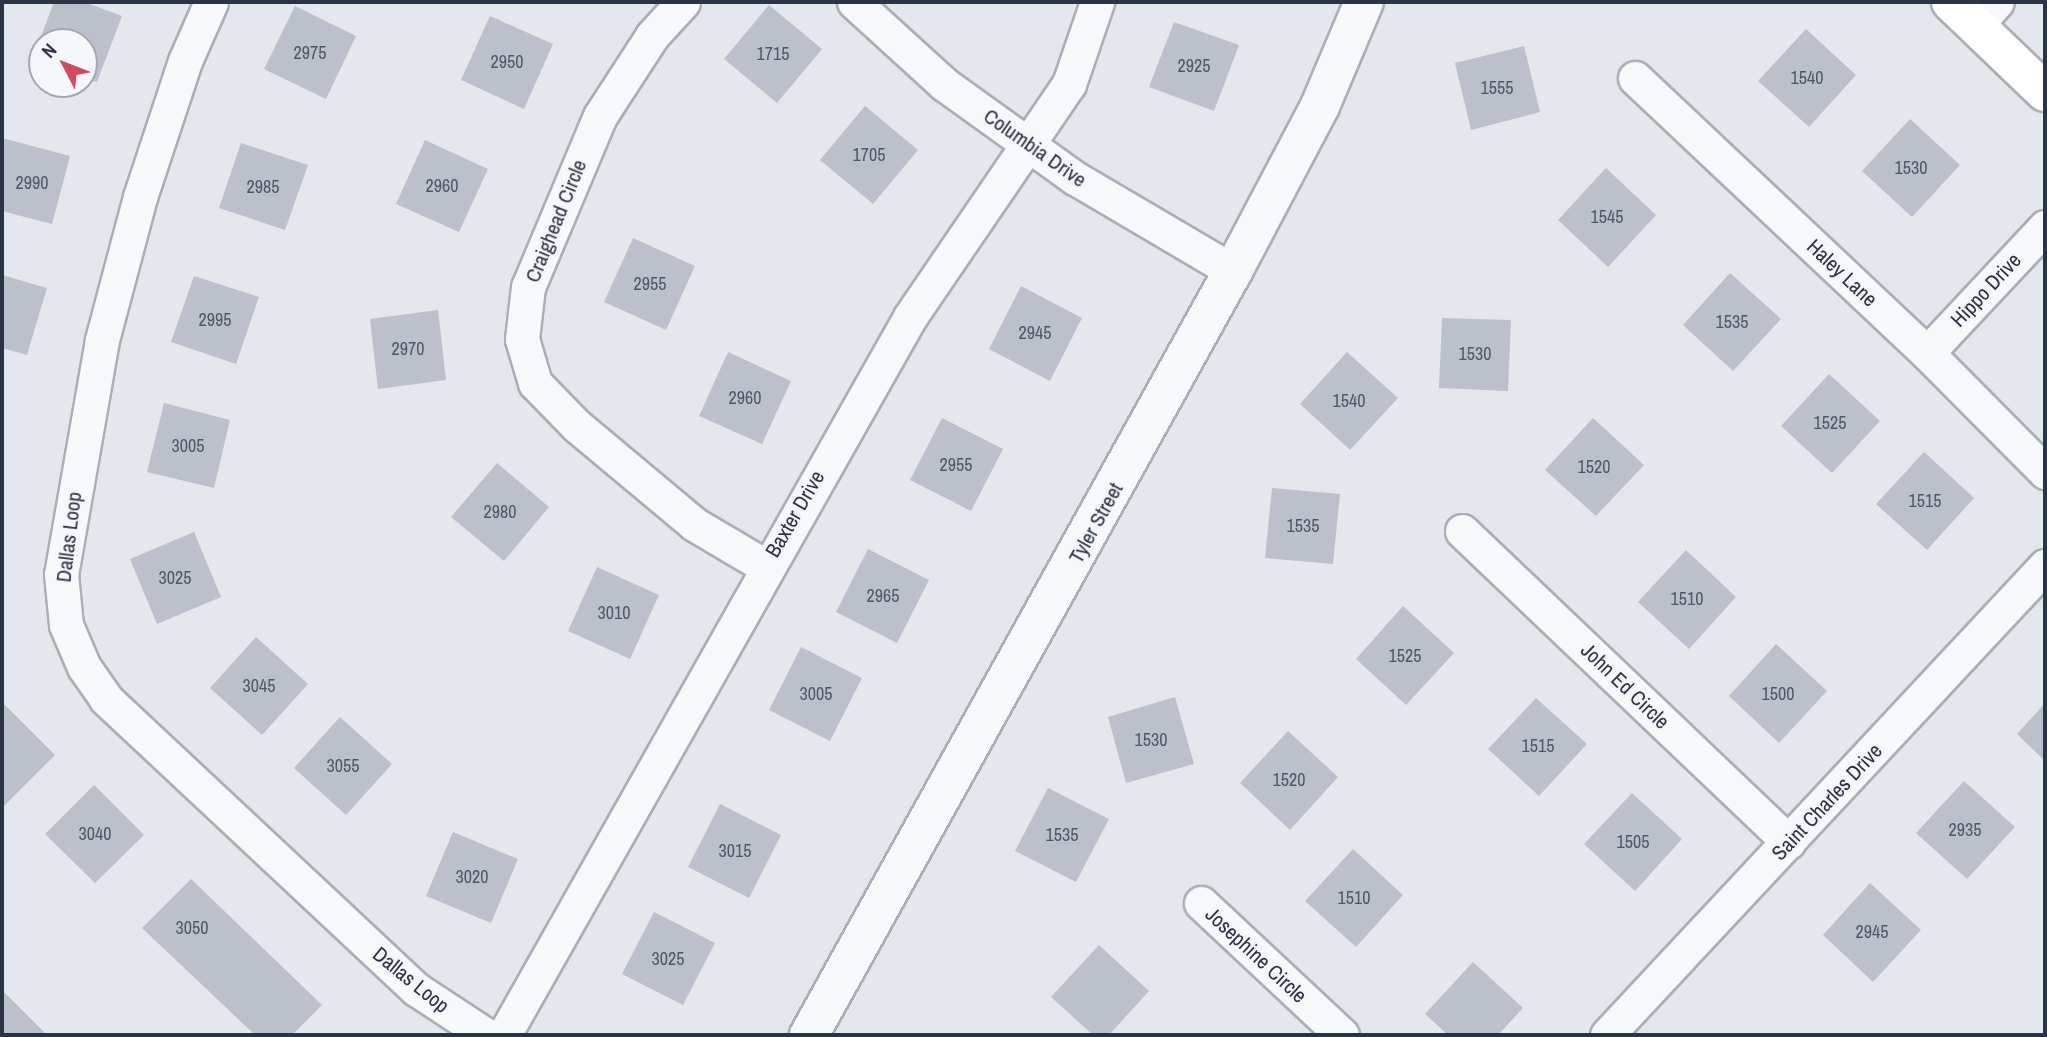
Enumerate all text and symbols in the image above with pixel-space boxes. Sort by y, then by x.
north arrow [28,28,98,98]
text: N [35,37,62,63]
house number: 2975 [294,42,326,64]
house number: 1715 [757,43,789,65]
house number: 2950 [491,51,523,73]
house number: 2925 [1178,55,1210,77]
house number: 1540 [1791,67,1823,89]
house number: 1555 [1481,77,1513,99]
street label: Columbia Drive [979,103,1091,193]
house number: 1705 [853,144,885,166]
street label: Craighead Circle [520,156,592,286]
house number: 1530 [1895,157,1927,179]
house number: 2990 [16,172,48,194]
house number: 2960 [426,175,458,197]
house number: 2985 [247,176,279,198]
house number: 1545 [1591,206,1623,228]
street label: Haley Lane [1802,234,1882,312]
street label: Hippo Drive [1945,248,2027,332]
house number: 2955 [634,273,666,295]
house number: 2995 [199,309,231,331]
house number: 1535 [1716,311,1748,333]
house number: 2945 [1019,322,1051,344]
house number: 2970 [392,338,424,360]
house number: 1530 [1459,343,1491,365]
house number: 2960 [729,387,761,409]
house number: 1540 [1333,390,1365,412]
house number: 1525 [1814,412,1846,434]
house number: 3005 [172,435,204,457]
house number: 2955 [940,454,972,476]
house number: 1520 [1578,456,1610,478]
street label: Baxter Drive [760,466,830,562]
street label: Tyler Street [1064,478,1128,568]
street label: Dallas Loop [51,490,87,584]
house number: 1515 [1909,490,1941,512]
house number: 2980 [484,501,516,523]
house number: 1535 [1287,515,1319,537]
house number: 3025 [159,567,191,589]
house number: 2965 [867,585,899,607]
house number: 1510 [1671,588,1703,610]
house number: 3010 [598,602,630,624]
street label: John Ed Circle [1576,638,1674,734]
house number: 1525 [1389,645,1421,667]
house number: 3045 [243,675,275,697]
house number: 3005 [800,683,832,705]
house number: 1500 [1762,683,1794,705]
house number: 1530 [1135,729,1167,751]
house number: 1515 [1522,735,1554,757]
street label: Saint Charles Drive [1767,738,1887,866]
house number: 3055 [327,755,359,777]
house number: 1520 [1273,769,1305,791]
house number: 2935 [1949,819,1981,841]
house number: 3040 [79,823,111,845]
house number: 1535 [1046,824,1078,846]
house number: 1505 [1617,831,1649,853]
house number: 3015 [719,840,751,862]
house number: 3020 [456,866,488,888]
house number: 1510 [1338,887,1370,909]
street label: Josephine Circle [1200,902,1312,1008]
house number: 3050 [176,917,208,939]
house number: 2945 [1856,921,1888,943]
street label: Dallas Loop [368,942,454,1018]
house number: 3025 [652,948,684,970]

